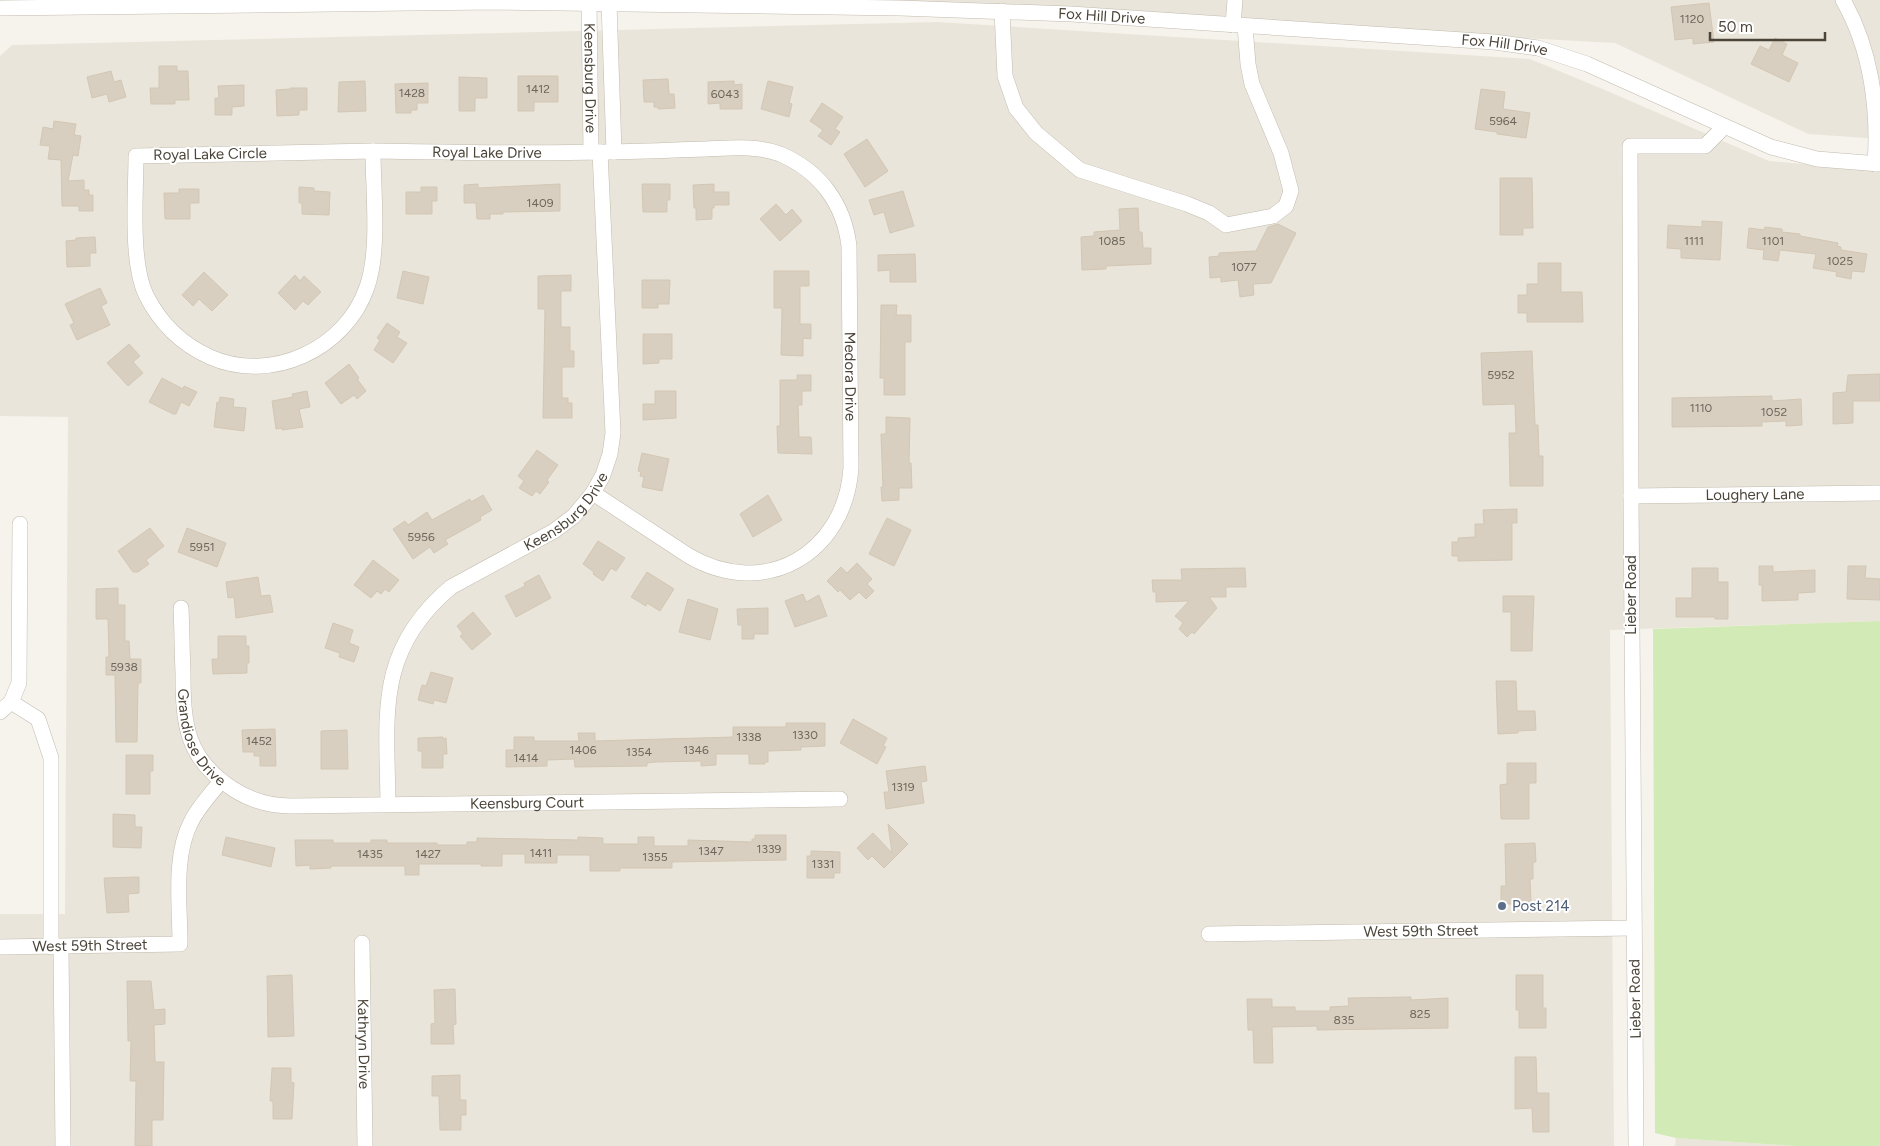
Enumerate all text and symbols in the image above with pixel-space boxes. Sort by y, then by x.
street label: Fox Hill Drive [1058,5,1146,28]
scale bar [1710,10,1825,42]
house number: 1120 [1680,12,1704,26]
text: 50 m [1718,18,1753,36]
street label: Keensburg Drive [580,23,600,133]
street label: Fox Hill Drive [1461,31,1550,60]
house number: 1412 [526,82,550,96]
house number: 1428 [399,86,425,100]
house number: 6043 [711,87,739,101]
house number: 5964 [1489,114,1518,128]
street label: Royal Lake Drive [432,143,542,162]
street label: Royal Lake Circle [153,144,267,164]
house number: 1409 [527,196,554,210]
house number: 1085 [1099,234,1126,248]
house number: 1111 [1684,234,1704,248]
house number: 1101 [1762,234,1784,248]
house number: 1025 [1827,254,1853,268]
house number: 1077 [1231,260,1257,274]
street label: Medora Drive [841,332,860,421]
house number: 5952 [1487,368,1515,382]
house number: 1110 [1690,401,1713,415]
house number: 1052 [1761,405,1787,419]
street label: Keensburg Drive [521,469,612,555]
street label: Loughery Lane [1705,485,1805,504]
house number: 5956 [407,530,435,544]
house number: 5951 [189,540,215,554]
street label: Lieber Road [1622,555,1640,635]
house number: 5938 [110,660,138,674]
street label: Grandiose Drive [174,688,229,790]
house number: 1330 [792,728,818,742]
house number: 1338 [736,730,762,744]
house number: 1452 [246,734,272,748]
house number: 1406 [570,743,597,757]
house number: 1346 [683,743,709,757]
house number: 1354 [626,745,652,759]
house number: 1414 [514,751,539,765]
house number: 1319 [891,780,915,794]
street label: Keensburg Court [470,793,585,813]
house number: 1339 [757,842,782,856]
house number: 1347 [698,844,724,858]
house number: 1411 [530,846,552,860]
house number: 1435 [357,847,383,861]
house number: 1427 [415,847,441,861]
house number: 1355 [642,850,668,864]
house number: 1331 [812,857,834,871]
place label: Post 214 [1512,897,1570,915]
marker: Post 214 [1496,900,1508,912]
street label: West 59th Street [1363,921,1479,941]
street label: West 59th Street [32,936,148,955]
street label: Lieber Road [1625,959,1645,1039]
street label: Kathryn Drive [354,999,373,1089]
house number: 825 [1410,1007,1431,1021]
house number: 835 [1334,1013,1354,1027]

